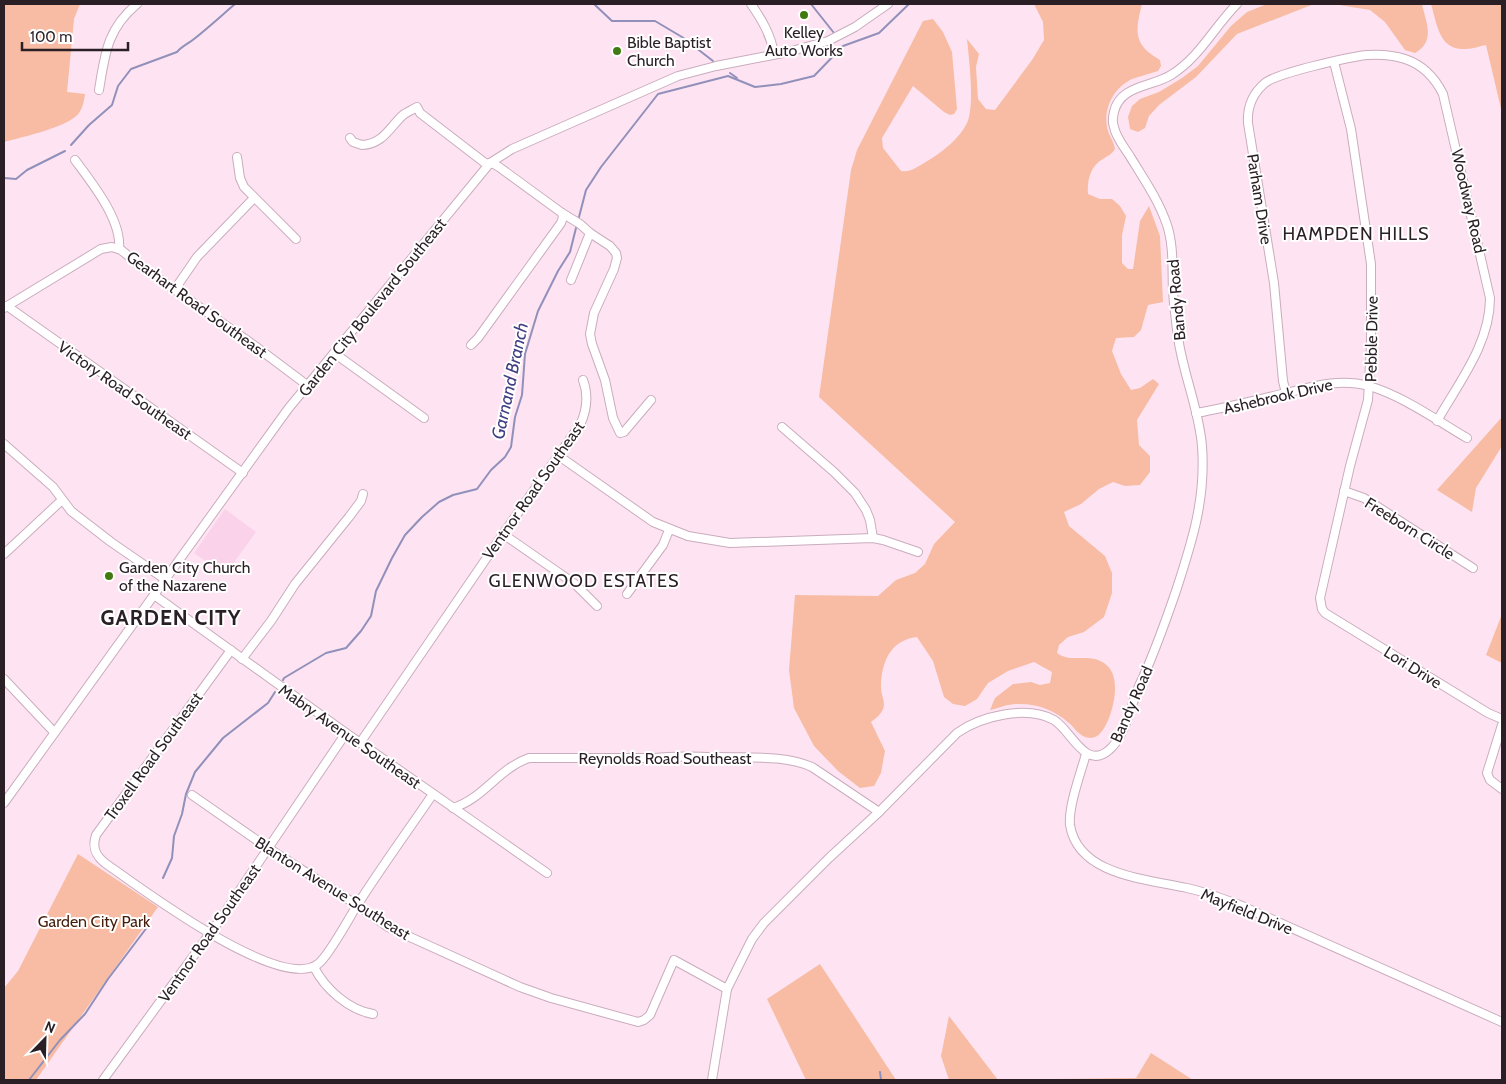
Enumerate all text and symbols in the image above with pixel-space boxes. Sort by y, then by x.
marker: Kelley Auto Works [798,9,810,21]
scale bar [22,20,129,52]
place label: Kelley Auto Works [765,23,843,60]
text: 100 m [30,28,72,46]
place label: Bible Baptist Church [627,33,712,70]
marker: Bible Baptist Church [611,45,623,57]
street label: Woodway Road [1447,147,1490,255]
street label: Parham Drive [1243,152,1276,246]
street label: Garden City Boulevard Southeast [295,214,450,400]
district label: HAMPDEN HILLS [1282,223,1430,245]
street label: Gearhart Road Southeast [123,247,271,362]
street label: Bandy Road [1163,259,1190,341]
street label: Pebble Drive [1361,296,1382,382]
water label: Garnand Branch [487,321,533,441]
street label: Victory Road Southeast [54,337,196,444]
street label: Ashebrook Drive [1222,375,1334,418]
street label: Ventnor Road Southeast [478,417,589,563]
street label: Freeborn Circle [1361,493,1458,563]
place label: Garden City Church of the Nazarene [119,558,250,595]
marker: Garden City Church of the Nazarene [103,570,115,582]
district label: GLENWOOD ESTATES [489,570,679,592]
district label: GARDEN CITY [101,605,241,630]
street label: Lori Drive [1380,642,1445,693]
street label: Bandy Road [1106,663,1157,745]
street label: Mabry Avenue Southeast [275,680,425,793]
street label: Troxell Road Southeast [100,688,207,824]
street label: Reynolds Road Southeast [579,749,752,768]
street label: Blanton Avenue Southeast [252,833,414,944]
street label: Ventnor Road Southeast [154,860,265,1006]
street label: Mayfield Drive [1198,884,1295,938]
park label: Garden City Park [38,912,151,931]
north arrow [20,1014,70,1064]
text: N [42,1017,58,1037]

